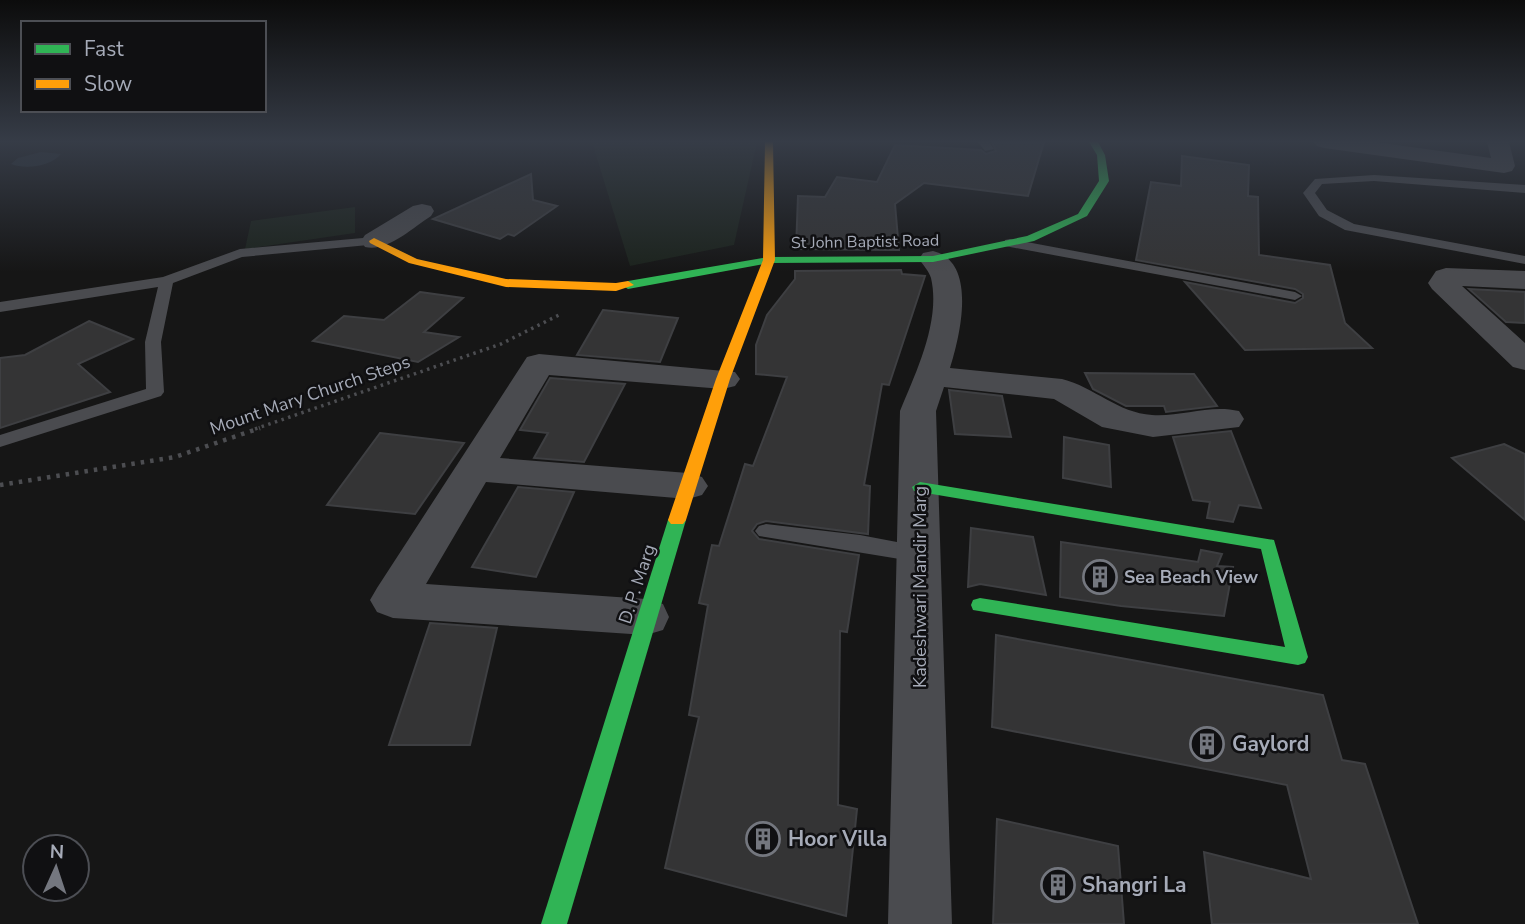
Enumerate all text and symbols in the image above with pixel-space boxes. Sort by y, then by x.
legend [21,21,266,112]
text: Fast [84,35,124,63]
text: Slow [84,70,133,98]
street label: St John Baptist Road [791,230,939,254]
street label: Mount Mary Church Steps [207,349,413,441]
street label: Kadeshwari Mandir Marg [908,486,932,688]
street label: D. P. Marg [613,541,661,627]
building icon: Sea Beach View [1081,558,1119,596]
place label: Sea Beach View [1124,565,1259,589]
building icon: Gaylord [1188,725,1226,763]
place label: Gaylord [1232,730,1309,758]
building icon: Hoor Villa [744,820,782,858]
place label: Hoor Villa [788,825,888,853]
north arrow [21,833,91,903]
text: N [49,839,65,865]
building icon: Shangri La [1039,866,1077,904]
place label: Shangri La [1082,871,1187,899]

